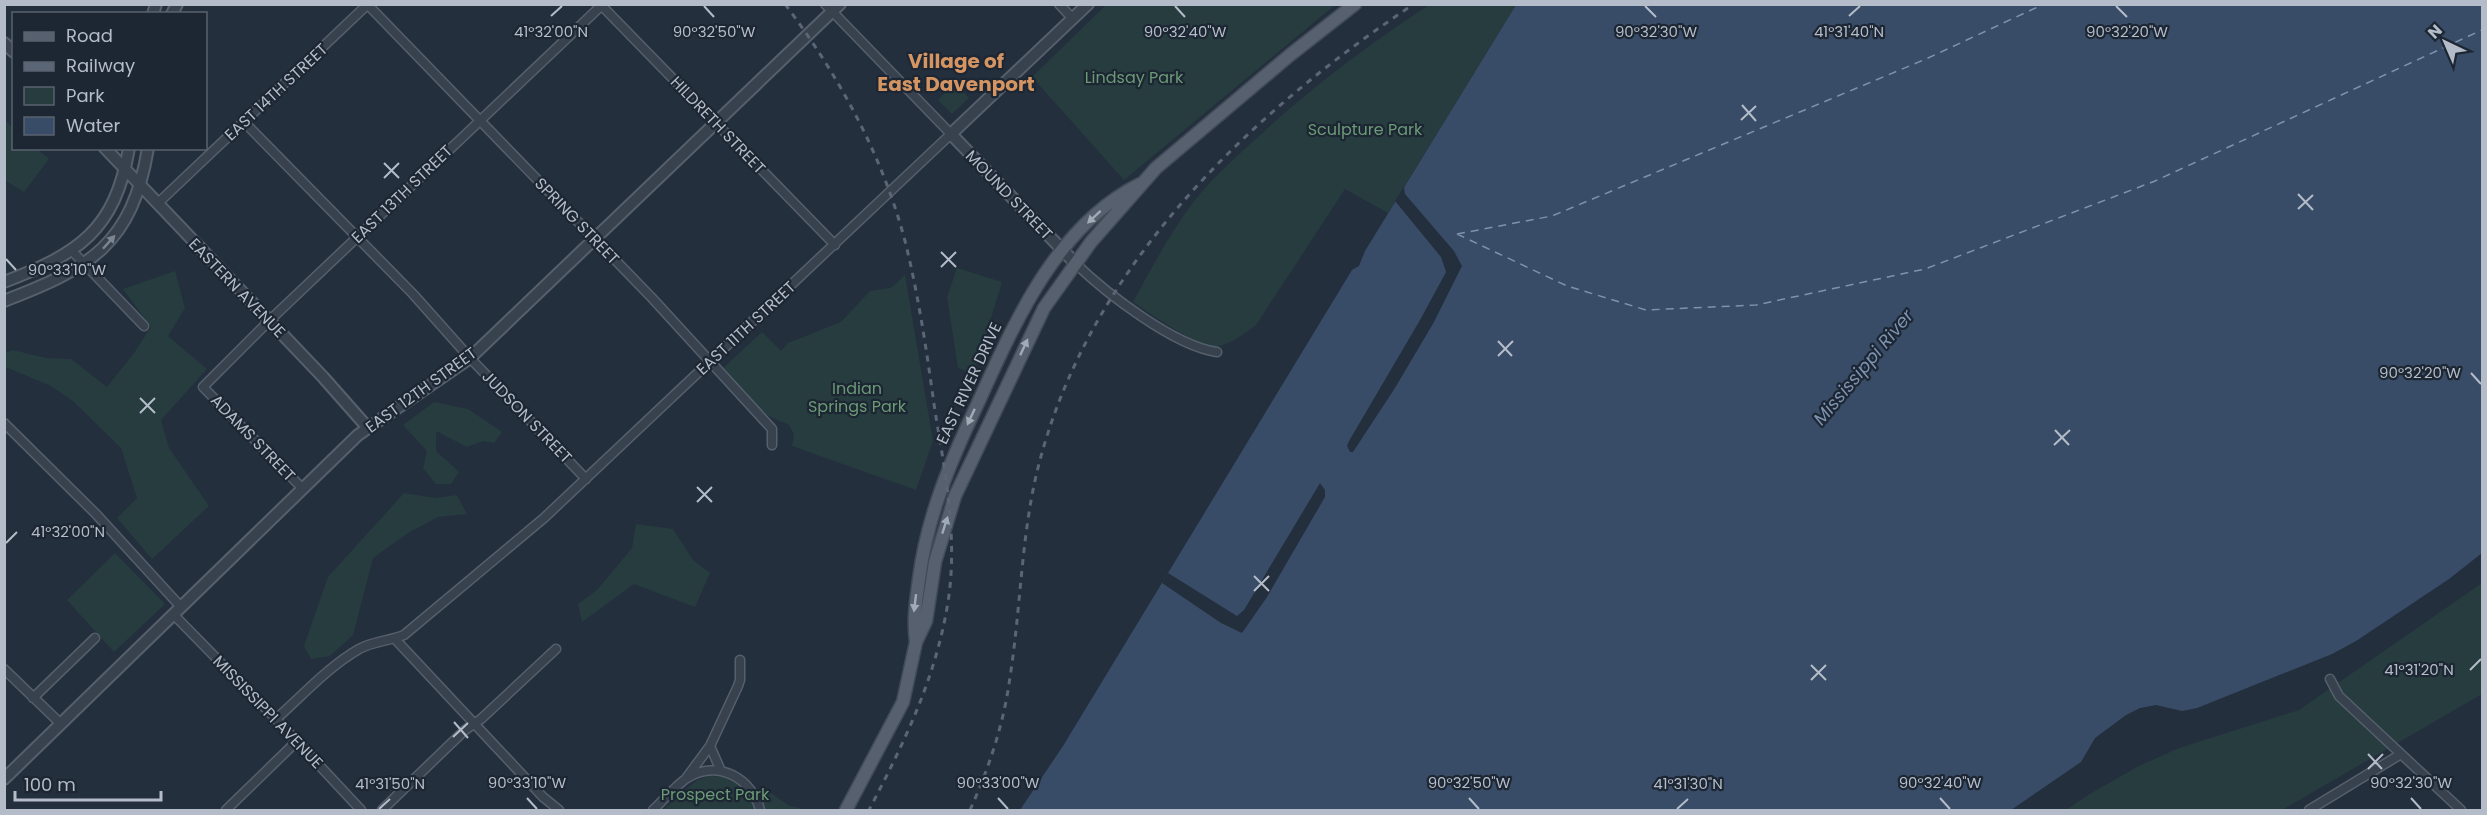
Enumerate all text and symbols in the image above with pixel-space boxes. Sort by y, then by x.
legend [12,12,207,150]
north arrow [2415,12,2475,72]
text: N [2423,19,2447,44]
text: 41°32'00"N [514,21,588,42]
text: 90°32'50"W [673,21,756,42]
text: 90°32'40"W [1144,21,1227,42]
text: 90°32'30"W [1615,21,1697,42]
text: 41°31'40"N [1814,21,1884,42]
text: 90°32'20"W [2086,21,2168,42]
text: Road [66,23,113,48]
street label: EAST 14TH STREET [219,38,333,146]
district label: Village of East Davenport [877,47,1035,98]
text: Railway [66,53,135,78]
park label: Lindsay Park [1085,66,1184,89]
street label: HILDRETH STREET [665,71,771,179]
text: Park [66,83,105,108]
text: Water [66,113,120,138]
park label: Sculpture Park [1308,118,1423,141]
street label: EAST 13TH STREET [346,139,458,248]
street label: MOUND STREET [960,145,1058,245]
street label: SPRING STREET [529,172,625,270]
one-way arrow [1086,210,1101,224]
street label: EASTERN AVENUE [183,233,291,343]
one-way arrow [102,234,116,249]
text: 90°33'10"W [28,259,107,280]
street label: EAST 11TH STREET [691,276,801,380]
water label: Mississippi River [1807,303,1920,430]
street label: EAST RIVER DRIVE [931,318,1007,448]
one-way arrow [1019,337,1029,355]
street label: EAST 12TH STREET [361,342,482,438]
text: 90°32'20"W [2379,362,2461,383]
street label: JUDSON STREET [477,366,578,469]
park label: Indian Springs Park [808,377,907,418]
street label: ADAMS STREET [205,389,301,487]
one-way arrow [966,409,975,426]
one-way arrow [941,516,950,534]
text: 41°32'00"N [31,521,105,542]
one-way arrow [911,594,920,613]
street label: MISSISSIPPI AVENUE [208,650,328,774]
text: 41°31'20"N [2384,659,2454,680]
scale bar [15,764,160,802]
text: 100 m [24,772,76,797]
text: 90°33'10"W [488,772,567,793]
text: 90°33'00"W [957,772,1040,793]
text: 90°32'50"W [1428,772,1511,793]
text: 90°32'40"W [1899,772,1982,793]
text: 90°32'30"W [2370,772,2452,793]
text: 41°31'50"N [355,773,425,794]
text: 41°31'30"N [1653,773,1723,794]
park label: Prospect Park [661,783,770,806]

